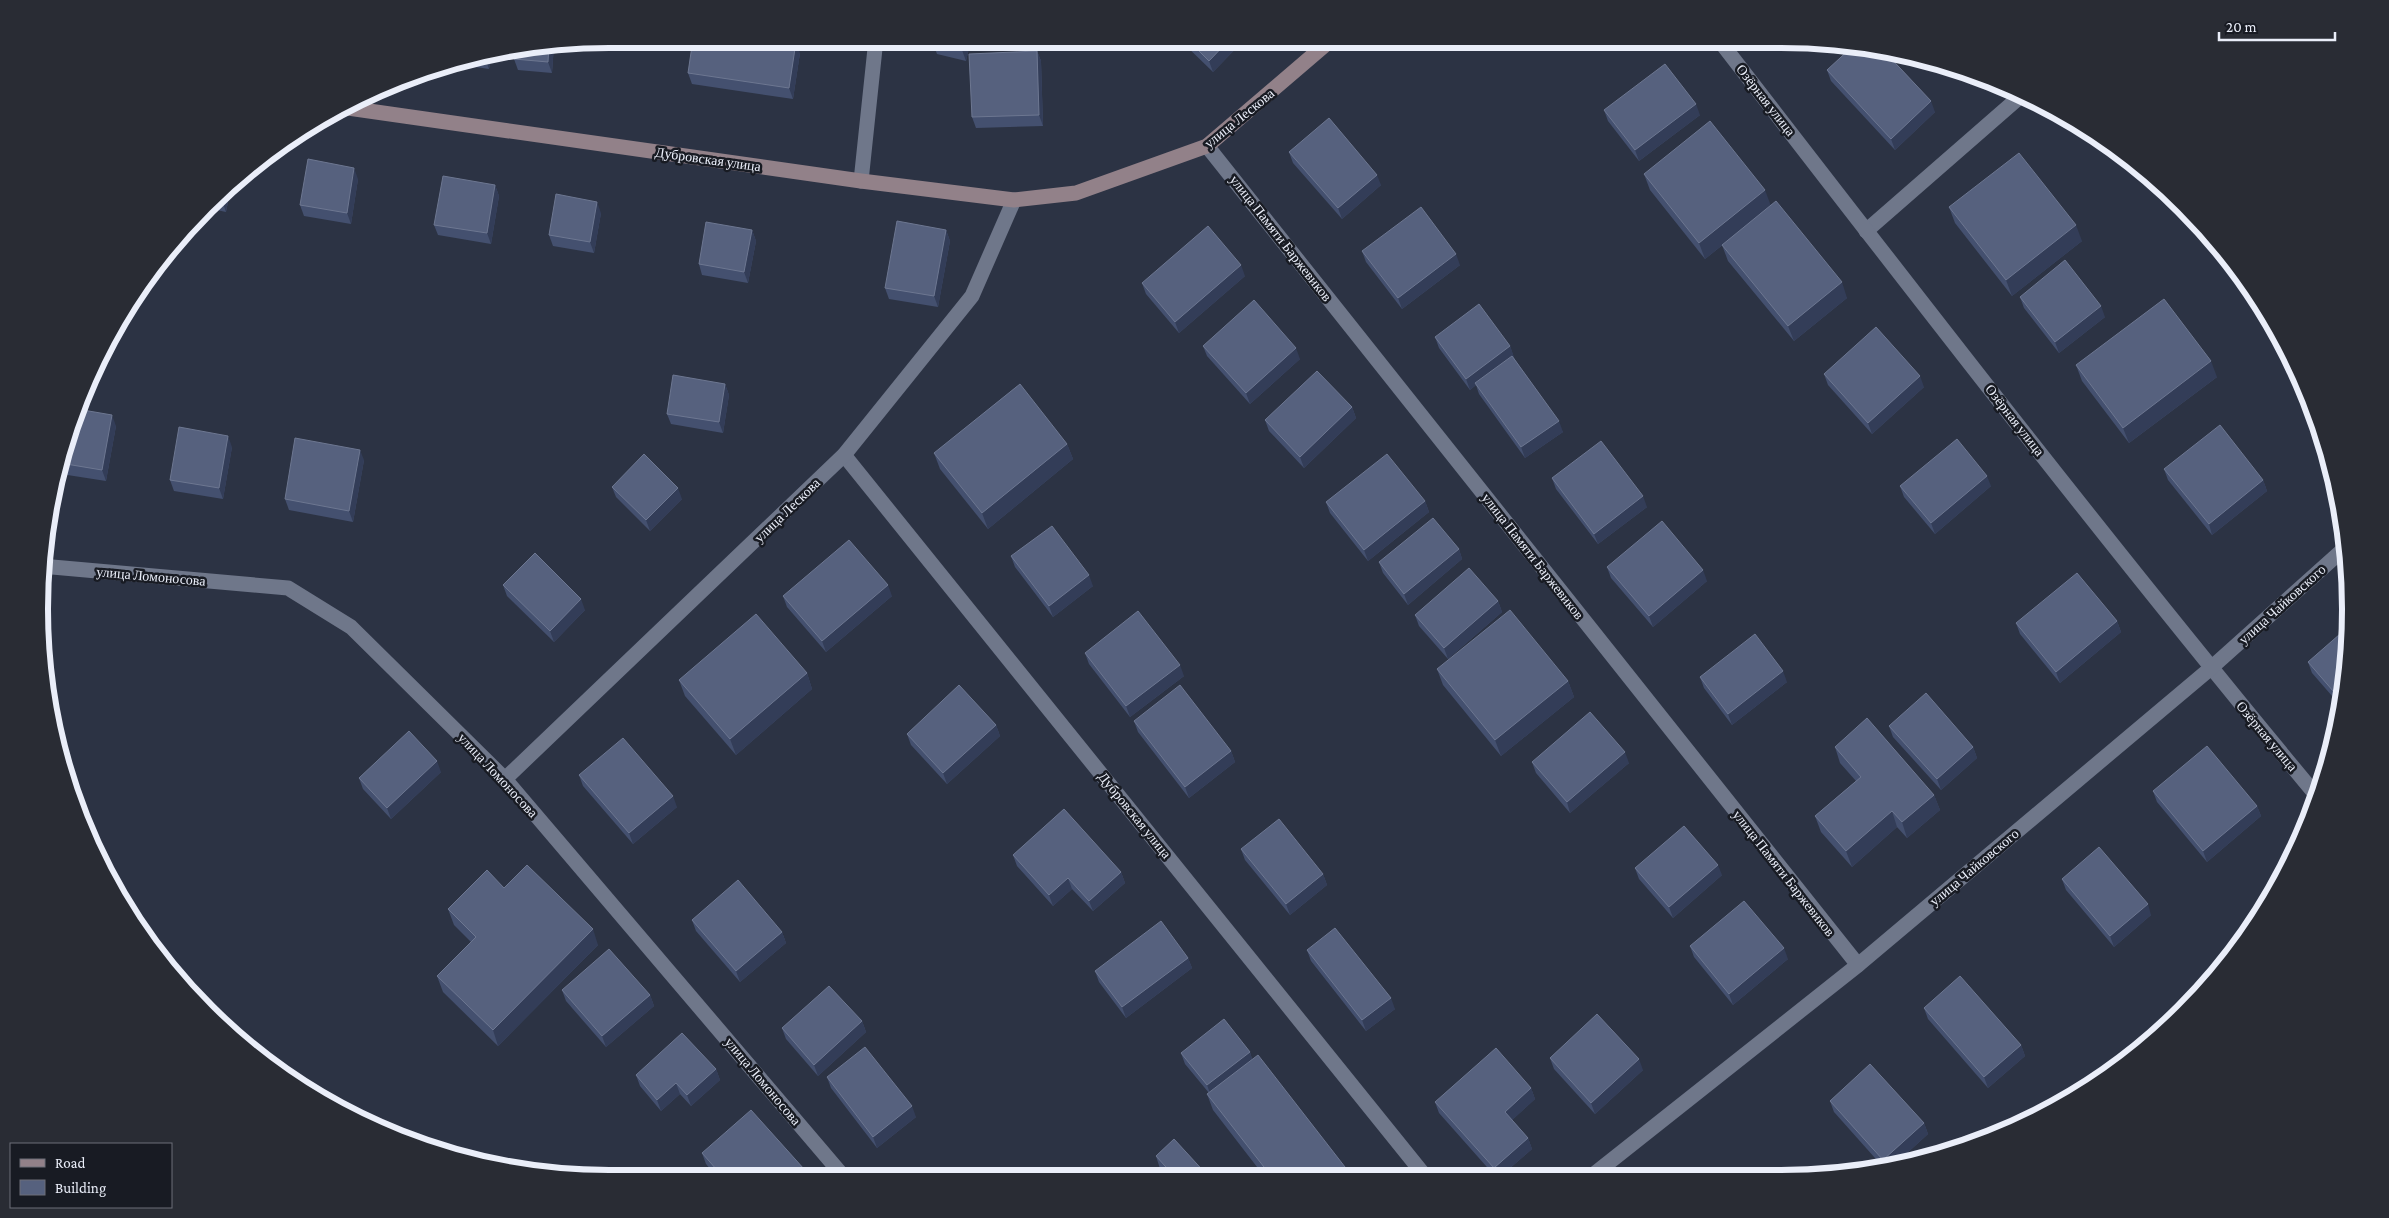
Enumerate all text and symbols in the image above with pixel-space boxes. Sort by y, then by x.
scale bar [2219,10,2335,42]
text: 20 m [2226,19,2257,35]
street label: Озёрная улица [1733,61,1799,140]
street label: улица Лескова [1201,85,1278,151]
street label: Дубровская улица [654,144,763,174]
street label: улица Памяти Баржевиков [1227,172,1336,305]
street label: Озёрная улица [1982,381,2048,460]
street label: улица Лескова [751,474,824,545]
street label: улица Памяти Баржевиков [1479,490,1588,623]
street label: улица Чайковского [2235,561,2329,647]
street label: улица Ломоносова [96,563,207,589]
street label: Озёрная улица [2233,698,2301,775]
street label: улица Ломоносова [455,729,542,821]
street label: Дубровская улица [1095,769,1175,862]
street label: улица Памяти Баржевиков [1730,807,1839,940]
street label: улица Чайковского [1926,825,2022,909]
street label: улица Ломоносова [722,1034,805,1129]
legend [10,1143,172,1208]
text: Road [55,1155,86,1171]
text: Building [55,1180,106,1197]

